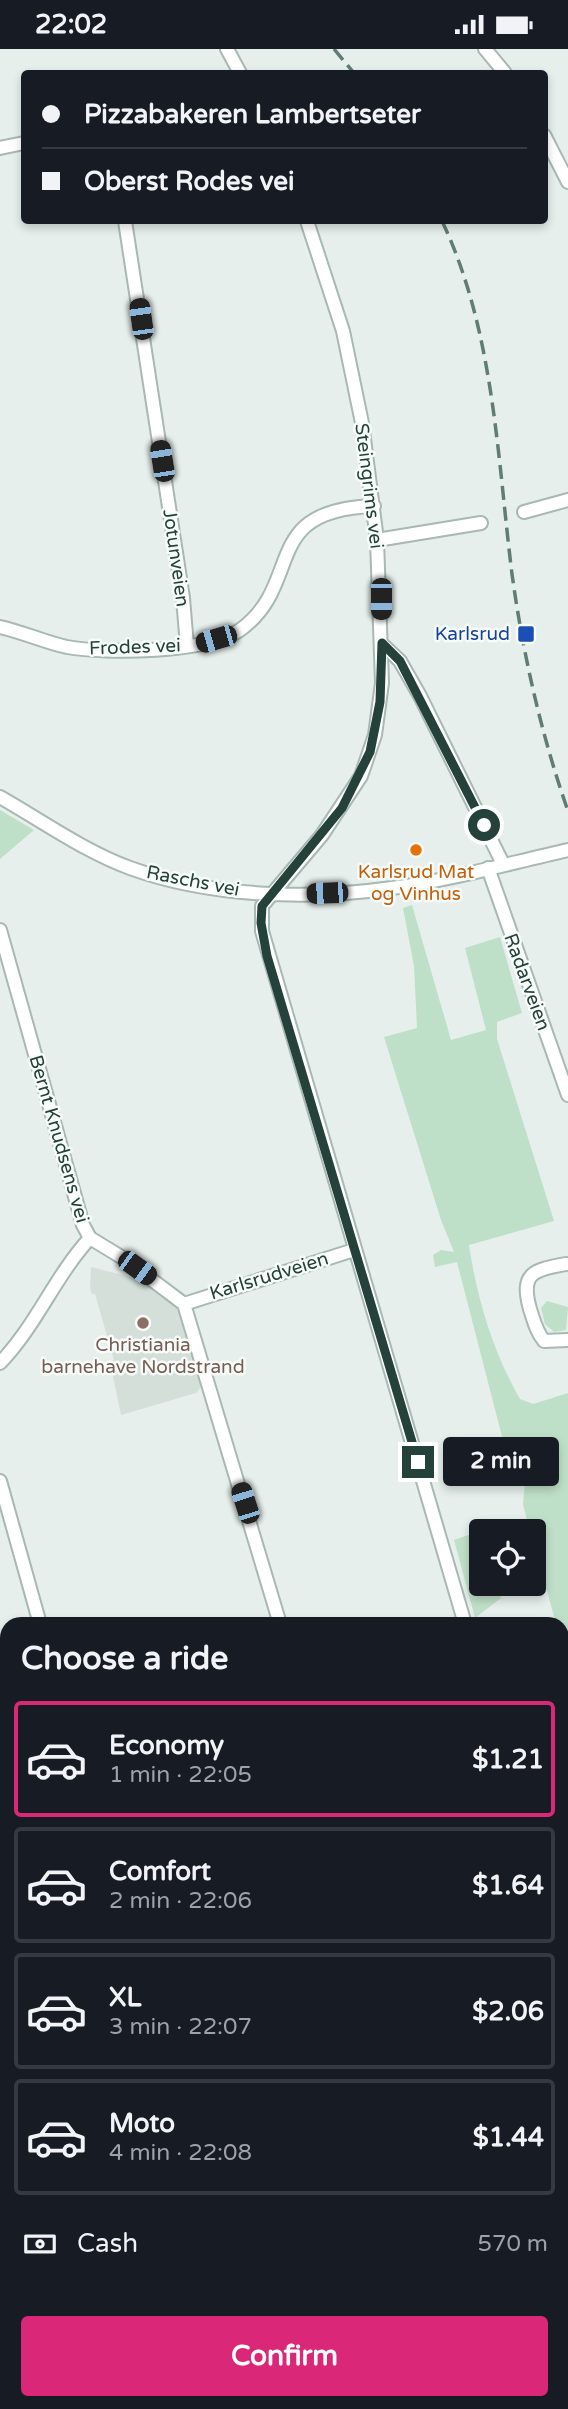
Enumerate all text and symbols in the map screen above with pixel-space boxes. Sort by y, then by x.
text: 22:02 [35,9,107,40]
text: Pizzabakeren Lambertseter [84,99,421,130]
text: Oberst Rodes vei [84,166,295,197]
car [128,297,155,341]
street label: Steingrims vei [350,422,388,550]
car [149,439,176,483]
street label: Jotunveien [158,508,194,608]
car [371,578,392,620]
car [193,623,240,655]
place label: Karlsrud [435,623,510,645]
marker: Karlsrud [516,624,536,644]
street label: Frodes vei [89,634,181,660]
route start [468,809,500,841]
marker: Karlsrud Mat og Vinhus [408,842,424,858]
street label: Raschs vei [145,861,241,901]
place label: Karlsrud Mat og Vinhus [358,861,474,905]
car [306,882,349,904]
street label: Radarveien [499,930,555,1034]
street label: Bernt Knudsens vei [25,1053,93,1225]
car [114,1247,161,1289]
street label: Karlsrudveien [207,1247,331,1305]
marker: Christiania barnehave Nordstrand [135,1315,151,1331]
place label: Christiania barnehave Nordstrand [41,1334,245,1378]
callout: 2 min [442,1437,558,1487]
route end [402,1446,434,1478]
text: 2 min [470,1447,532,1475]
car [229,1480,262,1526]
map controls [469,1519,546,1596]
button: locate [469,1519,546,1596]
text: Choose a ride [21,1640,228,1678]
icon: car [25,1728,88,1791]
text: Economy [109,1730,224,1761]
text: $1.21 [472,1744,544,1775]
text: 1 min · 22:05 [109,1761,252,1789]
icon: car [25,1854,88,1917]
text: Comfort [109,1856,211,1887]
text: $1.64 [472,1870,544,1901]
text: 2 min · 22:06 [109,1887,252,1915]
icon: car [25,1980,88,2043]
text: XL [109,1982,141,2013]
text: $2.06 [472,1996,544,2027]
text: 3 min · 22:07 [109,2013,252,2041]
icon: car [25,2106,88,2169]
text: Moto [109,2108,175,2139]
text: $1.44 [473,2122,544,2153]
text: 4 min · 22:08 [109,2139,252,2167]
icon: cash [21,2225,59,2263]
text: Cash [77,2228,138,2259]
text: 570 m [478,2230,548,2258]
button: Confirm [21,2316,548,2396]

